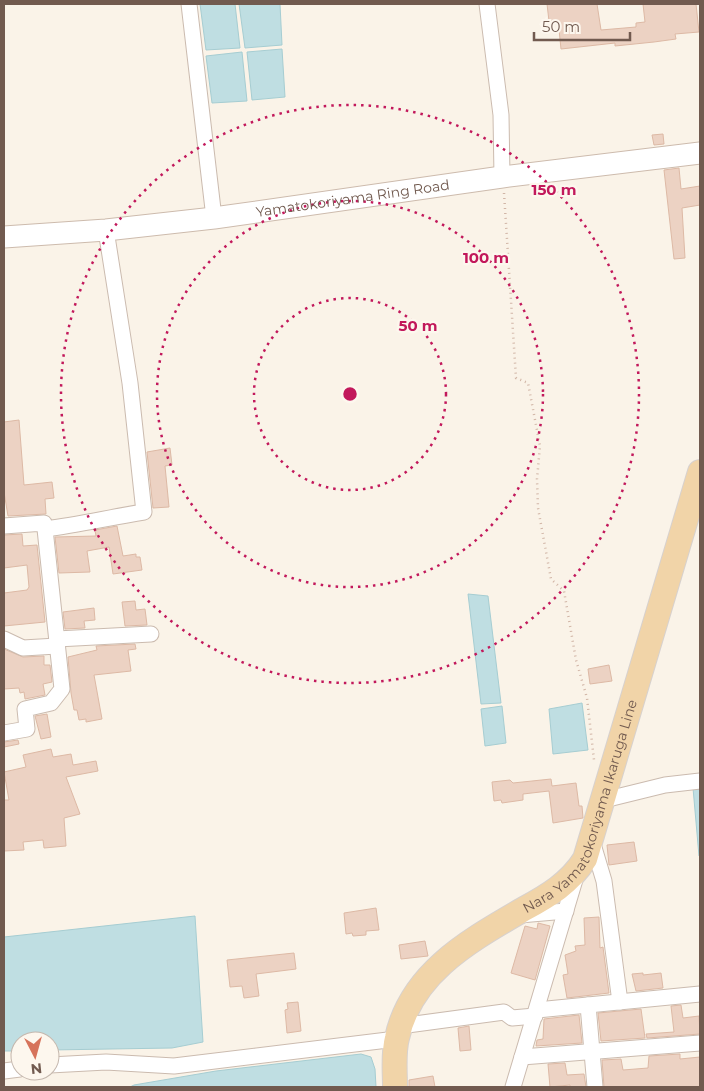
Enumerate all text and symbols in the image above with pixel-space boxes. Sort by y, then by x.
scale bar [534,10,630,42]
text: 50 m [542,17,580,36]
street label: Yamatokoriyama Ring Road [255,176,451,221]
text: 150 m [532,180,576,199]
text: 100 m [463,248,509,267]
text: 50 m [398,316,438,335]
centre of rings [341,385,359,403]
street label: Nara Yamatokoriyama Ikaruga Line [520,697,641,917]
north arrow [10,1031,60,1081]
text: N [30,1059,43,1078]

